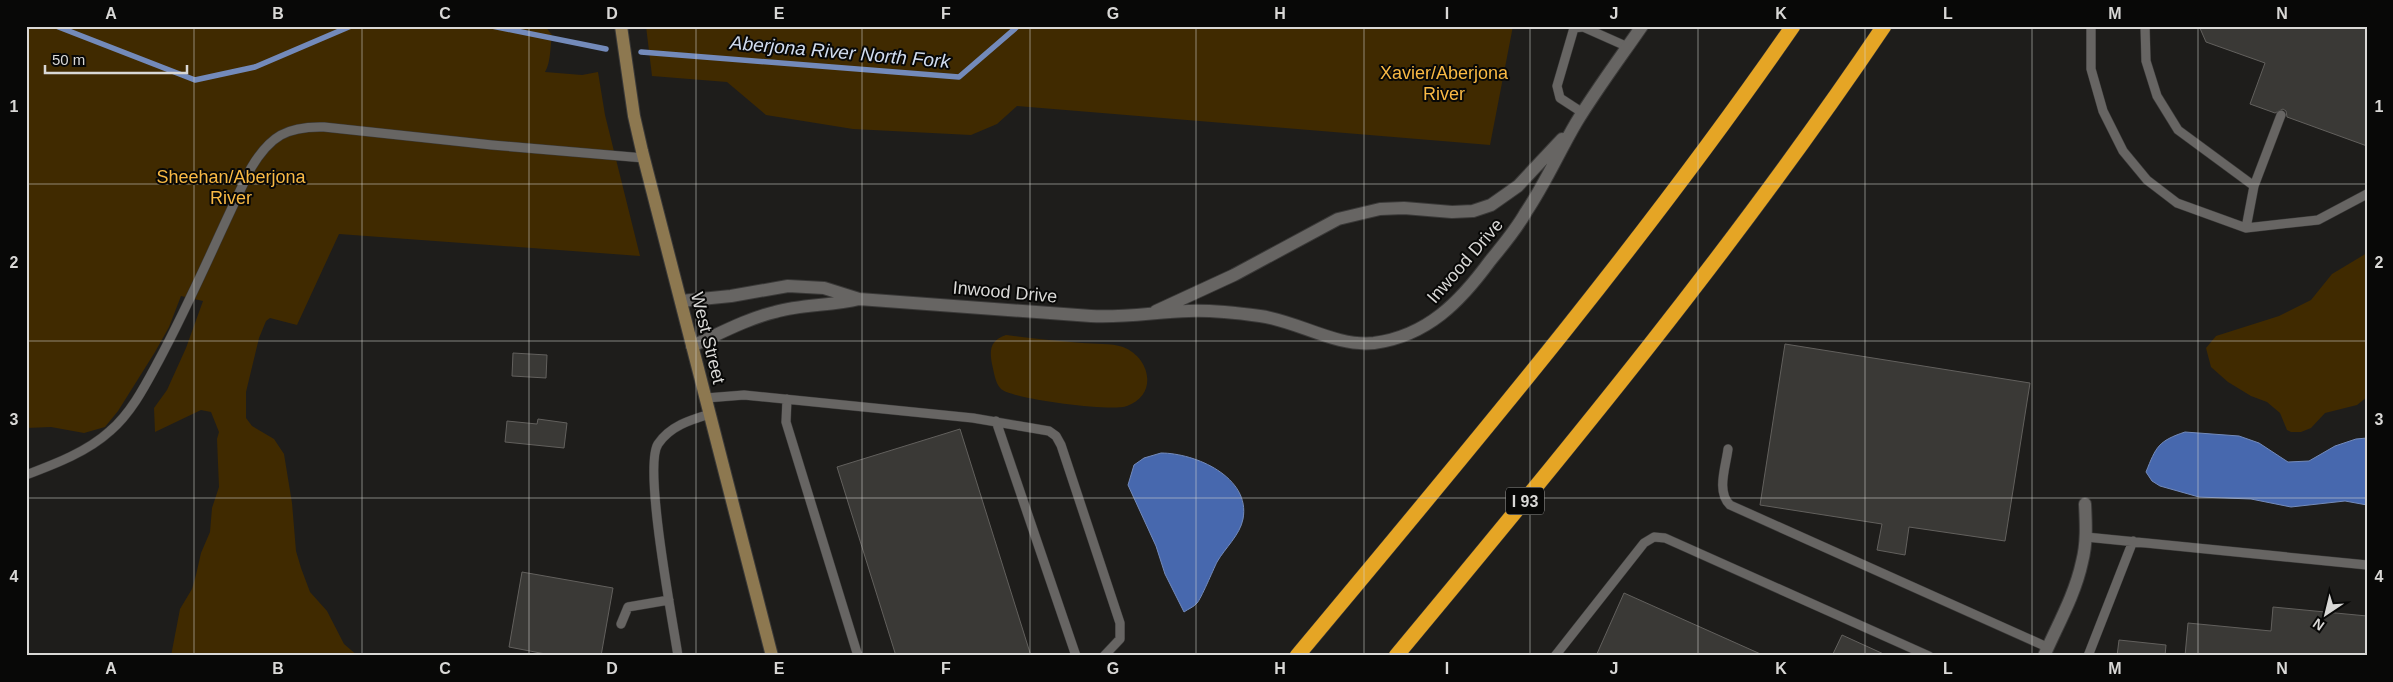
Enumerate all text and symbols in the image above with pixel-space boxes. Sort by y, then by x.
text: A [105,5,117,22]
text: B [272,5,284,22]
text: C [439,5,451,22]
text: D [606,5,618,22]
text: E [774,5,785,22]
text: F [941,5,951,22]
text: G [1107,5,1119,22]
text: H [1274,5,1286,22]
text: I [1445,5,1449,22]
text: J [1610,5,1618,22]
text: K [1775,5,1787,22]
text: L [1943,5,1953,22]
text: M [2108,5,2122,22]
text: N [2276,5,2288,22]
water label: Aberjona River North Fork [728,32,952,72]
scale bar [45,42,188,74]
text: 50 m [52,51,85,68]
park label: Xavier/Aberjona River [1380,63,1509,104]
text: 1 [10,98,19,115]
text: 1 [2375,98,2384,115]
park label: Sheehan/Aberjona River [156,167,307,208]
street label: Inwood Drive [1423,215,1507,307]
text: 2 [10,254,19,271]
text: 2 [2375,254,2384,271]
street label: Inwood Drive [952,277,1058,307]
street label: West Street [687,290,729,386]
text: 3 [10,411,19,428]
text: 3 [2375,411,2384,428]
road number: I 93 [1506,488,1544,514]
text: 4 [10,568,19,585]
text: 4 [2375,568,2384,585]
north arrow [2300,590,2350,640]
text: N [2310,615,2327,634]
text: A [105,660,117,677]
text: B [272,660,284,677]
text: C [439,660,451,677]
text: D [606,660,618,677]
text: E [774,660,785,677]
text: F [941,660,951,677]
text: G [1107,660,1119,677]
text: H [1274,660,1286,677]
text: I [1445,660,1449,677]
text: J [1610,660,1618,677]
text: K [1775,660,1787,677]
text: L [1943,660,1953,677]
text: M [2108,660,2122,677]
text: N [2276,660,2288,677]

